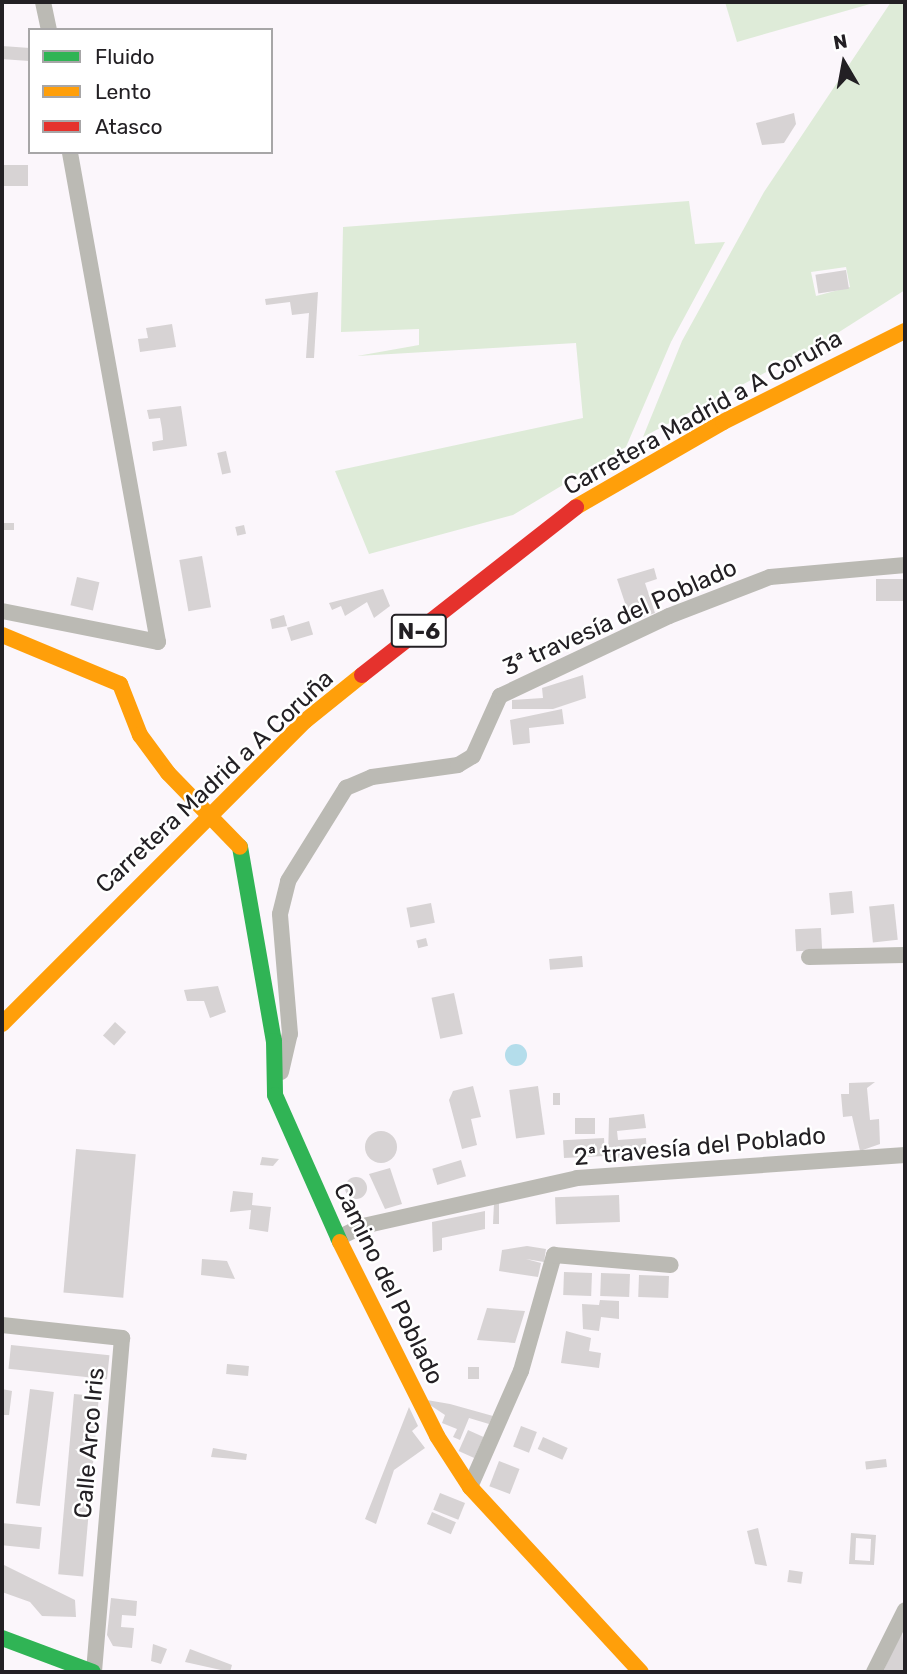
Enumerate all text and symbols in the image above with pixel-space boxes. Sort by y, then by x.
legend [28,28,273,154]
north arrow [809,28,879,98]
text: N [832,29,849,54]
text: Fluido [95,44,155,69]
text: Lento [95,79,151,104]
text: Atasco [95,114,163,139]
street label: Carretera Madrid a A Coruña [558,324,848,502]
street label: 3ª travesía del Poblado [498,553,742,683]
road number: N-6 [389,611,449,650]
street label: Carretera Madrid a A Coruña [90,664,340,900]
street label: 2ª travesía del Poblado [573,1122,827,1172]
street label: Camino del Poblado [327,1179,449,1389]
street label: Calle Arco Iris [69,1366,111,1520]

